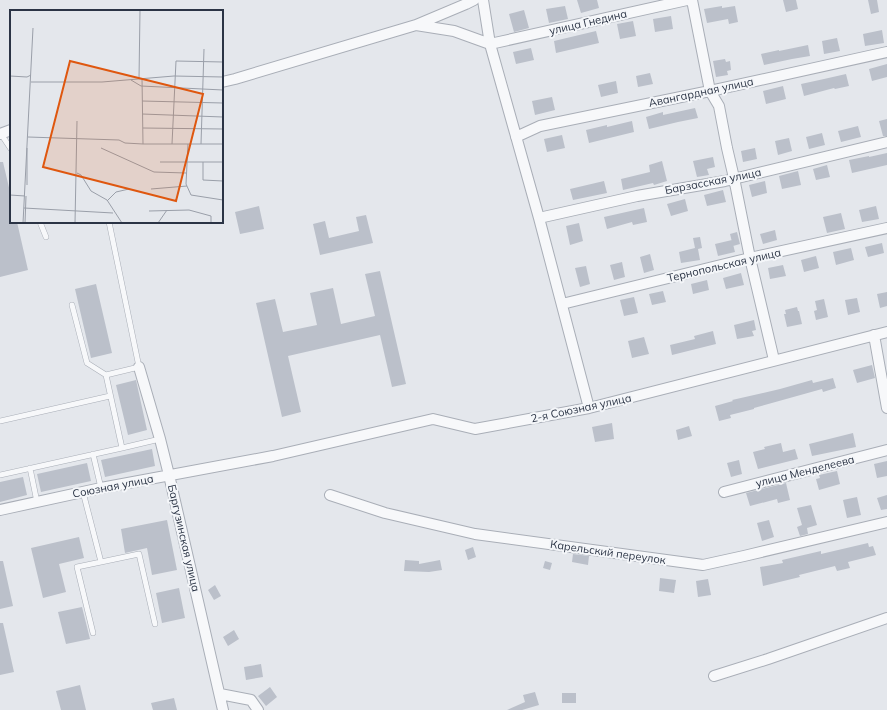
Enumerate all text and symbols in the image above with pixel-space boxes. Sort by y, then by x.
street label: улица Гнедина [548,6,628,38]
inset map [10,10,223,223]
street label: Авангардная улица [647,74,755,110]
street label: Барзасская улица [664,165,762,197]
street label: Тернопольская улица [666,245,782,285]
street label: 2-я Союзная улица [529,390,633,426]
street label: улица Менделеева [754,452,856,490]
street label: Союзная улица [71,471,155,501]
street label: Баргузинская улица [165,483,203,593]
street label: Карельский переулок [549,537,667,567]

